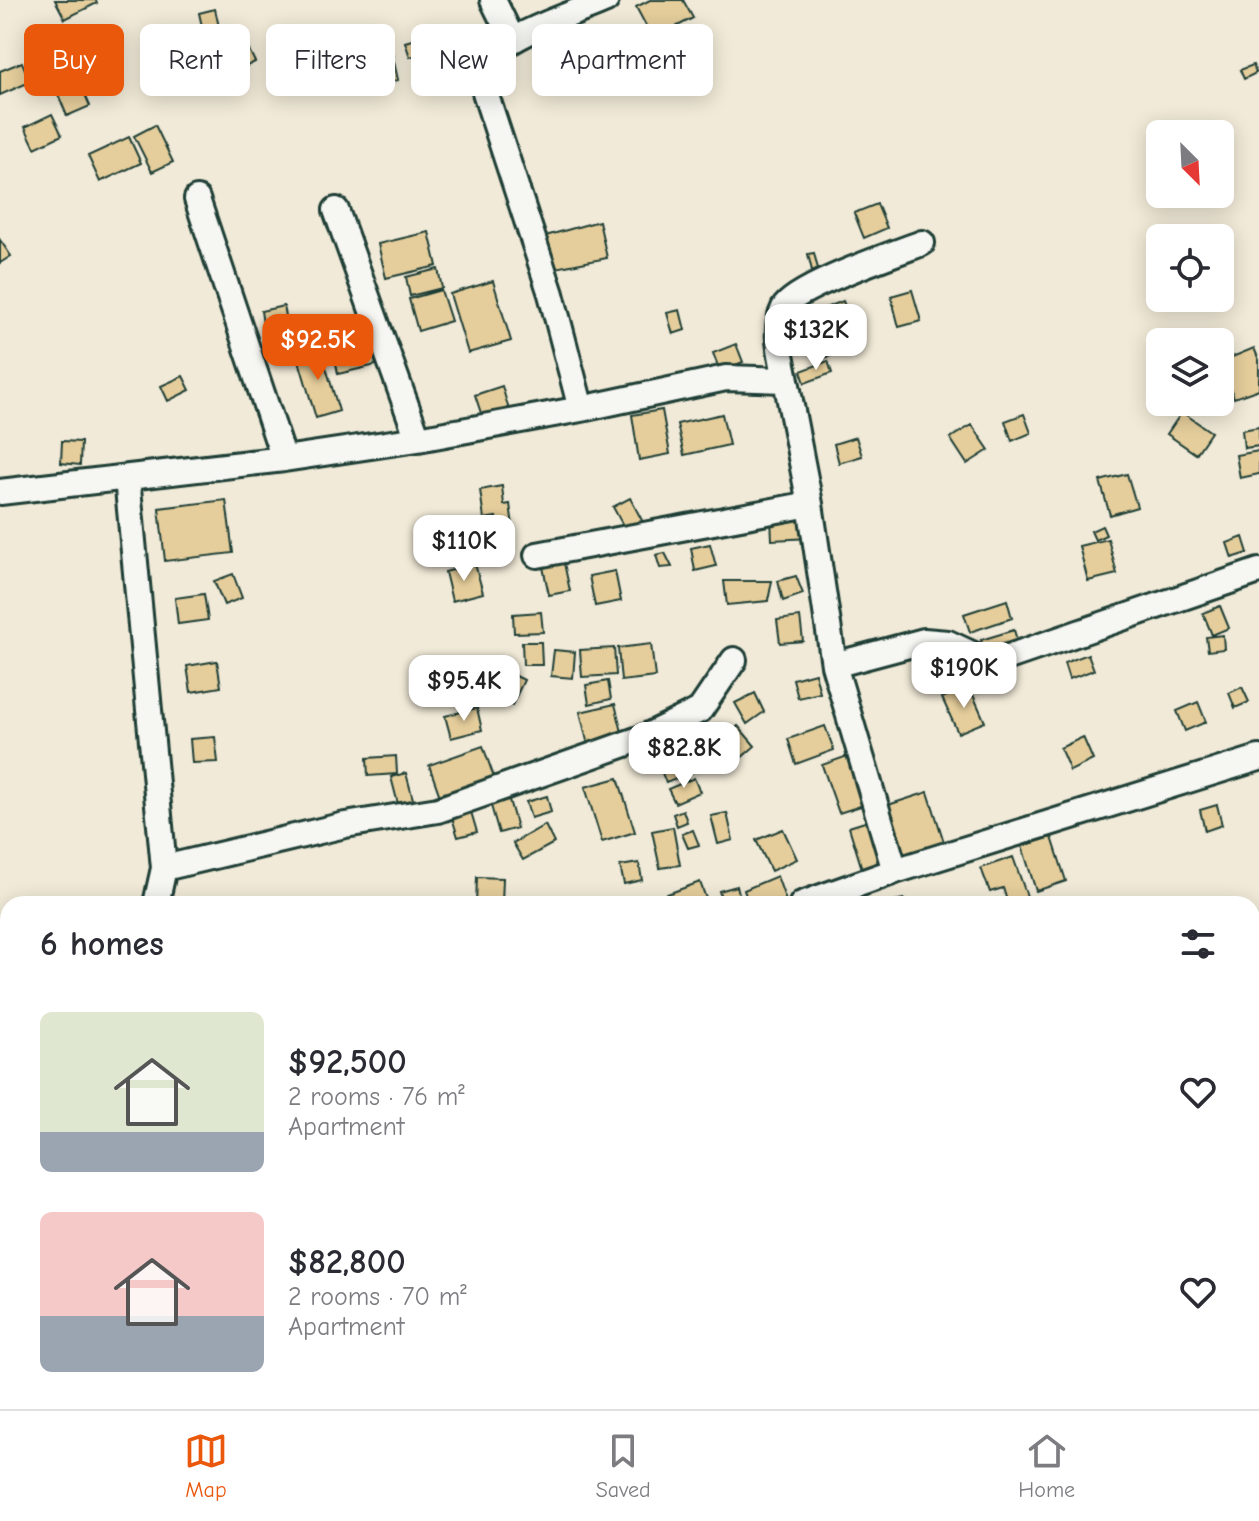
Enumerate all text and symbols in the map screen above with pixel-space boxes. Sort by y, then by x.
chip: Buy [24,24,124,96]
chip: Rent [140,24,250,96]
chip: Filters [266,24,395,96]
chip: New [411,24,516,96]
chip: Apartment [532,24,713,96]
north arrow [1146,120,1234,208]
map controls [1146,120,1234,416]
button: locate [1146,224,1234,312]
pin: $132K [760,304,872,372]
pin: $92.5K [253,314,383,382]
text: $132K [783,315,849,345]
text: $92.5K [280,325,356,355]
button: layers [1146,328,1234,416]
pin: $110K [408,515,520,583]
text: $110K [431,526,497,556]
pin: $190K [908,642,1020,710]
text: $190K [930,653,998,683]
pin: $95.4K [399,655,529,723]
text: $95.4K [427,666,501,696]
pin: $82.8K [619,722,749,790]
text: $82.8K [647,733,721,763]
icon: filters [1176,922,1220,966]
text: 6 homes [40,924,164,964]
text: $92,500 [288,1042,407,1082]
icon: home [104,1044,200,1140]
icon: heart [1176,1070,1220,1114]
text: 2 rooms · 76 m² [288,1082,465,1112]
text: Apartment [288,1112,404,1142]
text: $82,800 [288,1242,406,1282]
icon: home [104,1244,200,1340]
icon: heart [1176,1270,1220,1314]
text: 2 rooms · 70 m² [288,1282,467,1312]
text: Apartment [288,1312,404,1342]
tab: Map [184,1429,228,1503]
tab: Saved [596,1429,651,1503]
tab: Home [1018,1429,1075,1503]

